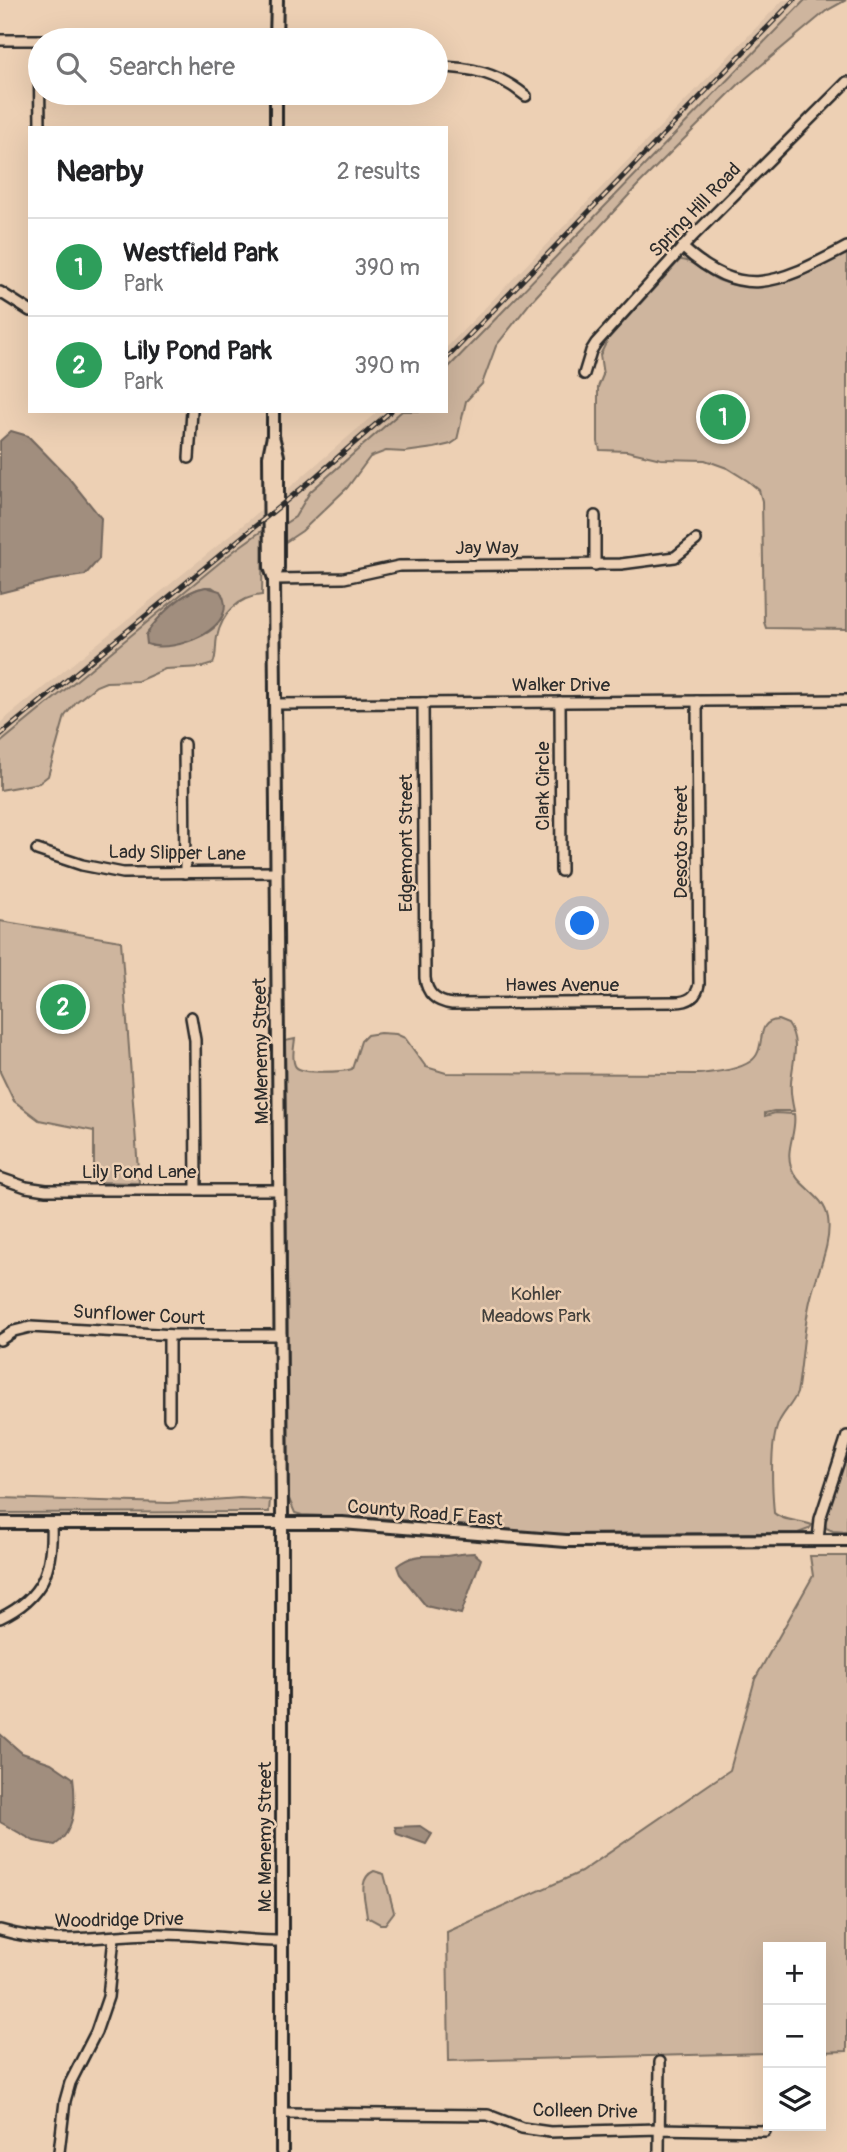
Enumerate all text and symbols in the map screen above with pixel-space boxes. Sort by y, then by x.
search box [28,28,448,105]
icon: search [52,48,90,86]
text: Search here [108,51,235,83]
text: Nearby [56,153,143,190]
text: 2 results [337,157,420,186]
street label: Spring Hill Road [644,158,746,262]
text: Westfield Park [123,237,278,269]
text: 1 [75,253,84,282]
text: 390 m [354,253,420,282]
text: Park [123,269,163,298]
text: Lily Pond Park [123,335,272,367]
text: 2 [73,351,85,380]
text: 390 m [354,351,420,380]
text: Park [123,367,163,396]
pin: 1 [700,391,746,443]
street label: Jay Way [455,536,519,560]
street label: Walker Drive [512,673,611,697]
street label: Clark Circle [531,741,555,831]
street label: Edgemont Street [394,773,418,912]
street label: Desoto Street [669,785,693,899]
street label: Lady Slipper Lane [108,840,247,866]
your location [565,906,599,940]
street label: Hawes Avenue [505,973,620,997]
street label: McMenemy Street [248,977,274,1124]
pin: 2 [40,981,86,1033]
street label: Lily Pond Lane [82,1160,197,1184]
park label: Kohler Meadows Park [481,1282,591,1328]
street label: Sunflower Court [72,1300,206,1330]
street label: County Road F East [346,1494,504,1532]
street label: Mc Menemy Street [253,1761,277,1912]
street label: Woodridge Drive [54,1907,184,1933]
map controls [763,1942,826,2131]
button: + [763,1942,826,2005]
button: − [763,2005,826,2068]
button: layers [763,2068,826,2131]
street label: Colleen Drive [532,2098,638,2124]

